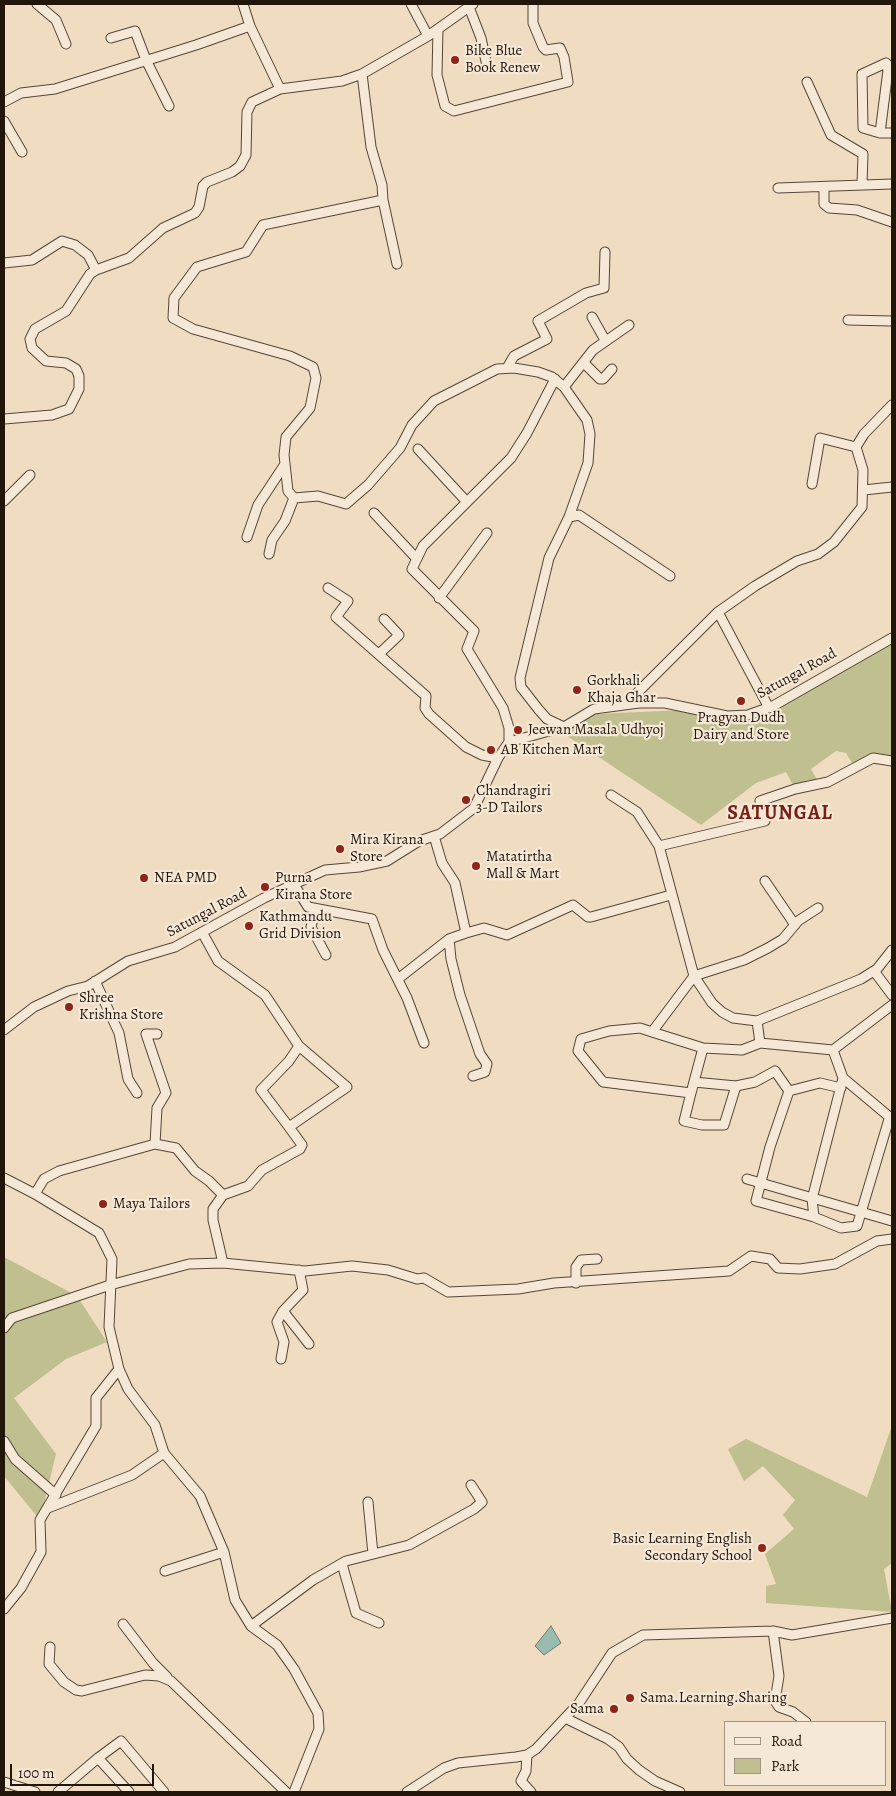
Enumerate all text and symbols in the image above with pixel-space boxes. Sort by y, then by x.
place label: Bike Blue Book Renew [465,42,540,77]
marker: Bike Blue Book Renew [449,54,461,66]
street label: Satungal Road [754,645,840,703]
place label: Gorkhali Khaja Ghar [587,672,656,707]
marker: Gorkhali Khaja Ghar [571,684,583,696]
marker: Pragyan Dudh Dairy and Store [735,695,747,707]
place label: Pragyan Dudh Dairy and Store [693,709,789,744]
place label: Jeewan Masala Udhyoj [528,721,664,739]
marker: Jeewan Masala Udhyoj [512,724,524,736]
place label: AB Kitchen Mart [501,741,603,759]
marker: AB Kitchen Mart [485,744,497,756]
place label: Chandragiri 3-D Tailors [476,782,551,817]
marker: Chandragiri 3-D Tailors [460,794,472,806]
district label: SATUNGAL [726,802,834,826]
place label: Mira Kirana Store [350,831,424,866]
marker: Mira Kirana Store [334,843,346,855]
place label: Matatirtha Mall & Mart [486,848,560,883]
marker: Matatirtha Mall & Mart [470,860,482,872]
place label: NEA PMD [154,869,217,887]
place label: Purna Kirana Store [275,869,352,904]
marker: NEA PMD [138,872,150,884]
marker: Purna Kirana Store [259,881,271,893]
street label: Satungal Road [164,884,250,942]
place label: Kathmandu Grid Division [259,908,341,943]
marker: Kathmandu Grid Division [243,920,255,932]
place label: Shree Krishna Store [79,989,163,1024]
marker: Shree Krishna Store [63,1001,75,1013]
place label: Maya Tailors [113,1195,190,1213]
marker: Maya Tailors [97,1198,109,1210]
place label: Basic Learning English Secondary School [612,1530,752,1565]
marker: Basic Learning English Secondary School [756,1542,768,1554]
place label: Sama.Learning.Sharing [640,1689,787,1707]
marker: Sama.Learning.Sharing [624,1692,636,1704]
place label: Sama [570,1700,604,1718]
marker: Sama [608,1703,620,1715]
legend [724,1721,886,1786]
text: Road [771,1731,802,1751]
scale bar [12,1754,156,1786]
text: Park [771,1756,799,1776]
text: 100 m [18,1763,55,1783]

